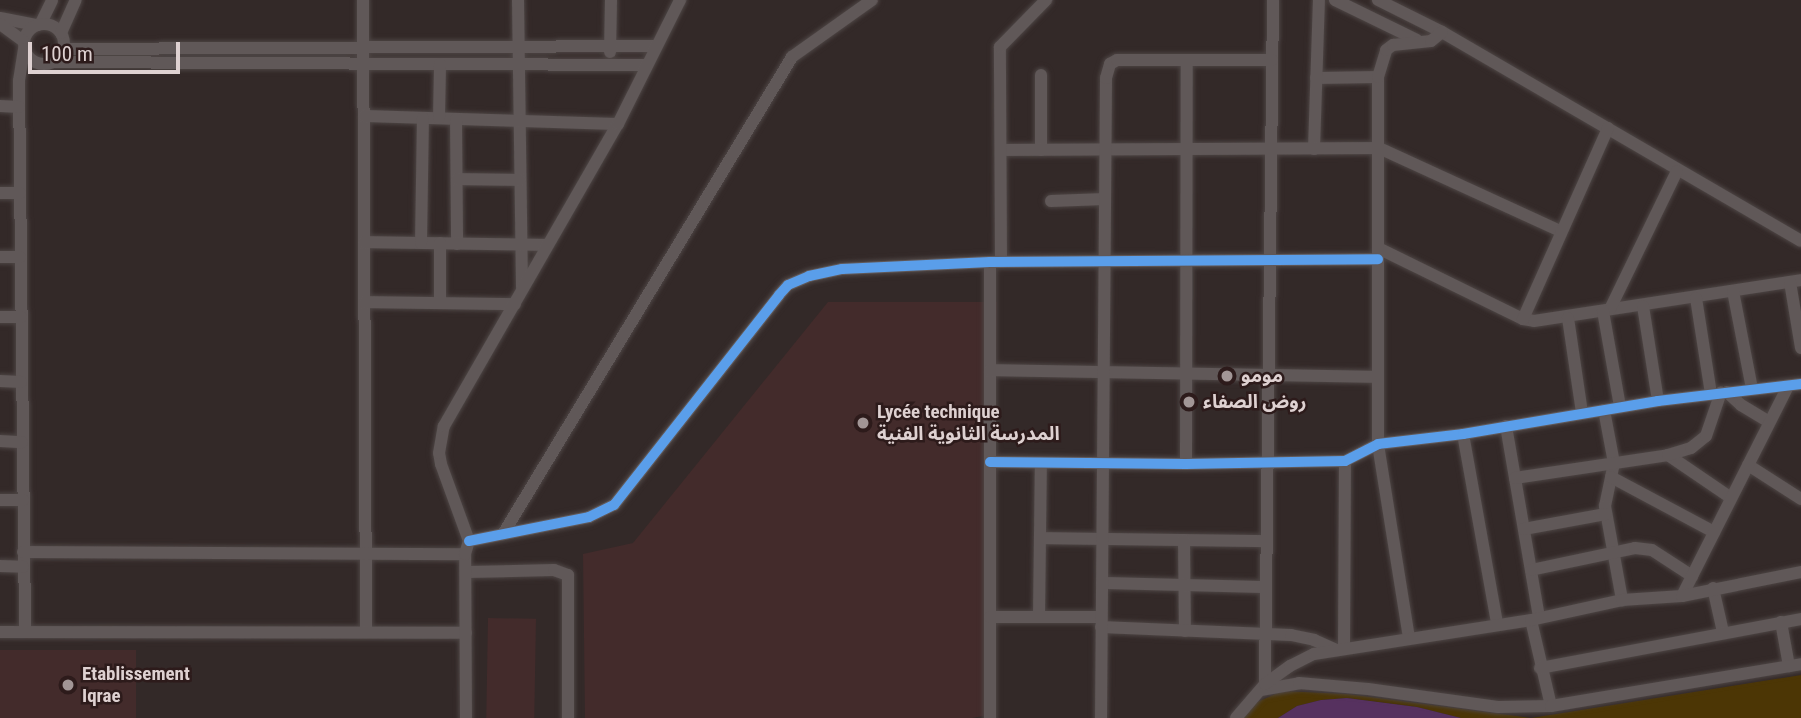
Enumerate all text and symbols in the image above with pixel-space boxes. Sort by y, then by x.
scale bar [32,28,184,72]
text: 100 m [41,42,93,66]
place label: مومو [1241,365,1283,387]
marker: مومو [1219,368,1235,384]
place label: روض الصفاء [1203,391,1307,413]
marker: روض الصفاء [1181,394,1197,410]
place label: Lycée technique المدرسة الثانوية الفنية [877,401,1060,445]
marker: Lycée technique المدرسة الثانوية الفنية [855,415,871,431]
place label: Etablissement Iqrae [82,663,190,707]
marker: Etablissement Iqrae [60,677,76,693]

